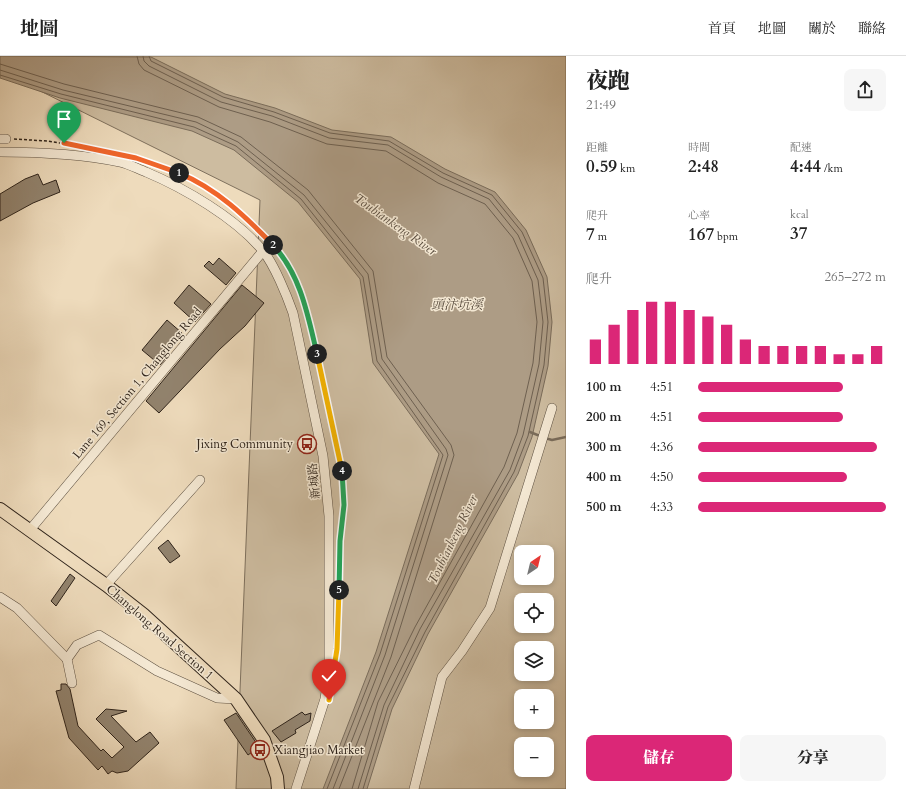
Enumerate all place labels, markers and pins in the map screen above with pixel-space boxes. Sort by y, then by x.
pin [47,102,81,143]
pin: 1 [169,163,189,183]
pin: 2 [263,235,283,255]
pin: 3 [307,344,327,364]
bus stop icon: Jixing Community [296,433,318,455]
place label: Jixing Community [195,436,294,452]
pin: 4 [332,461,352,481]
pin: 5 [329,580,349,600]
pin [312,659,346,700]
bus stop icon: Xiangjiao Market [249,739,271,761]
place label: Xiangjiao Market [274,742,364,758]

